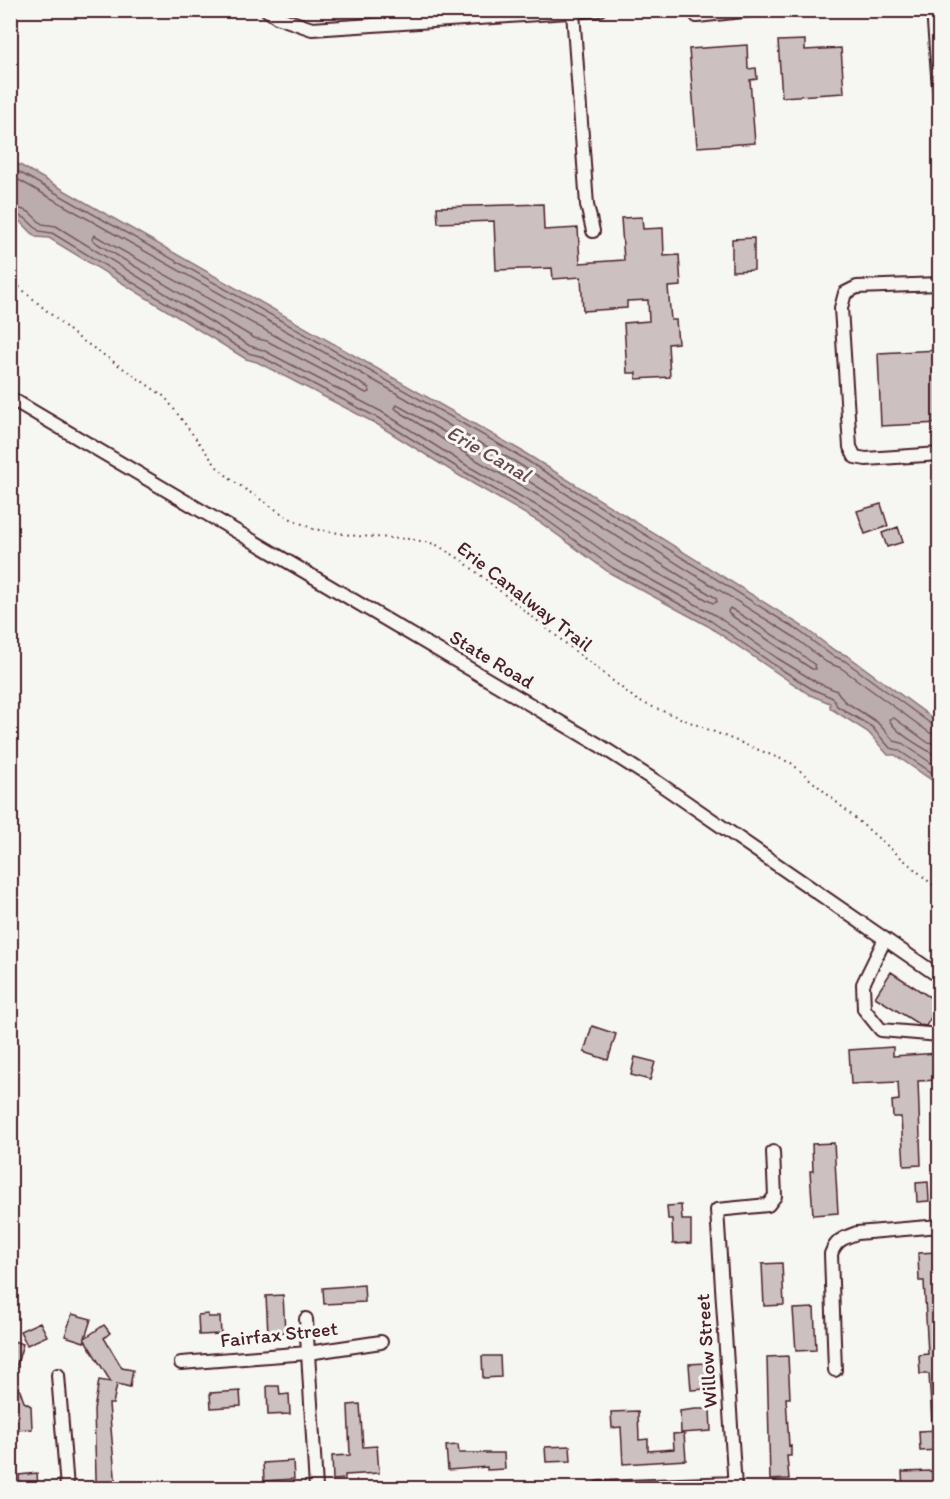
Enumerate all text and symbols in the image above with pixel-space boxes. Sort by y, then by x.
water label: Erie Canal [443,419,537,488]
street label: Erie Canalway Trail [452,536,598,657]
street label: State Road [445,624,539,694]
street label: Willow Street [690,1293,722,1409]
street label: Fairfax Street [219,1316,339,1352]

